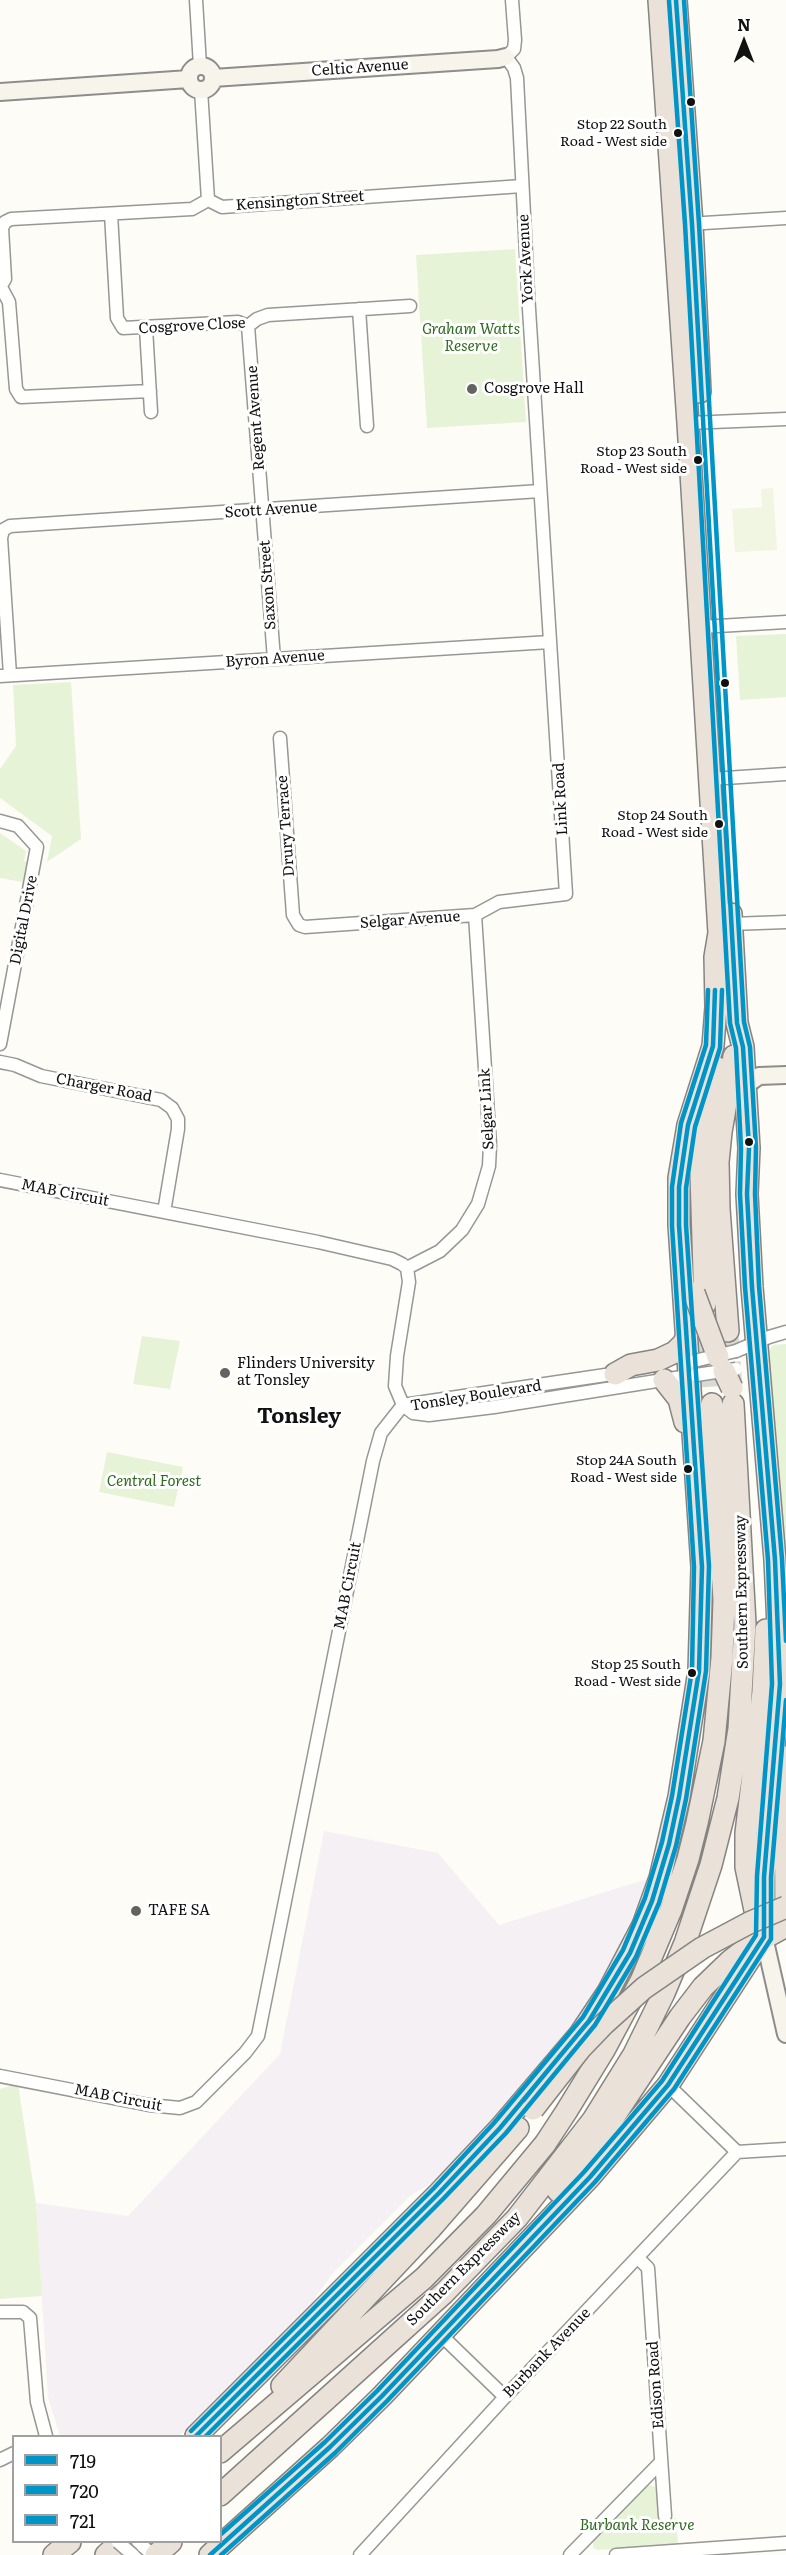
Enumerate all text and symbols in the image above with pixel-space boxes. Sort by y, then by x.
north arrow [714,12,774,72]
text: N [737,12,751,36]
street label: Celtic Avenue [311,56,409,80]
unlabelled marker [685,96,697,108]
place label: Stop 22 South Road - West side [560,117,667,150]
marker: Stop 22 South Road - West side [672,127,684,139]
street label: Kensington Street [235,188,365,214]
street label: York Avenue [515,214,537,304]
street label: Cosgrove Close [138,314,246,338]
park label: Graham Watts Reserve [422,321,520,356]
street label: Regent Avenue [243,365,269,471]
place label: Cosgrove Hall [484,380,584,398]
marker: Cosgrove Hall [465,382,479,396]
place label: Stop 23 South Road - West side [580,444,687,476]
marker: Stop 23 South Road - West side [692,454,704,466]
street label: Scott Avenue [224,498,318,522]
street label: Saxon Street [256,540,280,630]
street label: Byron Avenue [225,647,325,671]
unlabelled marker [719,677,731,689]
street label: Link Road [550,762,572,836]
street label: Drury Terrace [273,775,299,877]
place label: Stop 24 South Road - West side [601,808,708,840]
marker: Stop 24 South Road - West side [713,818,725,830]
street label: Digital Drive [7,874,41,966]
street label: Selgar Avenue [359,908,461,932]
street label: Selgar Link [476,1068,498,1150]
street label: Charger Road [54,1070,154,1106]
unlabelled marker [743,1136,755,1148]
street label: MAB Circuit [20,1176,110,1210]
place label: Flinders University at Tonsley [237,1355,375,1390]
marker: Flinders University at Tonsley [218,1366,232,1380]
street label: Tonsley Boulevard [409,1377,543,1415]
district label: Tonsley [257,1404,341,1430]
place label: Stop 24A South Road - West side [570,1453,677,1486]
marker: Stop 24A South Road - West side [682,1463,694,1475]
park label: Central Forest [107,1473,201,1491]
street label: Southern Expressway [732,1515,752,1669]
street label: MAB Circuit [331,1541,365,1631]
place label: Stop 25 South Road - West side [574,1657,681,1690]
marker: Stop 25 South Road - West side [686,1667,698,1679]
place label: TAFE SA [148,1902,210,1920]
marker: TAFE SA [129,1904,143,1918]
street label: MAB Circuit [73,2081,163,2115]
street label: Southern Expressway [403,2208,525,2330]
street label: Burbank Avenue [500,2304,594,2402]
street label: Edison Road [644,2340,668,2430]
legend [12,2435,222,2543]
text: 719 [70,2447,96,2474]
text: 720 [70,2477,99,2504]
text: 721 [70,2507,96,2534]
park label: Burbank Reserve [580,2517,694,2535]

